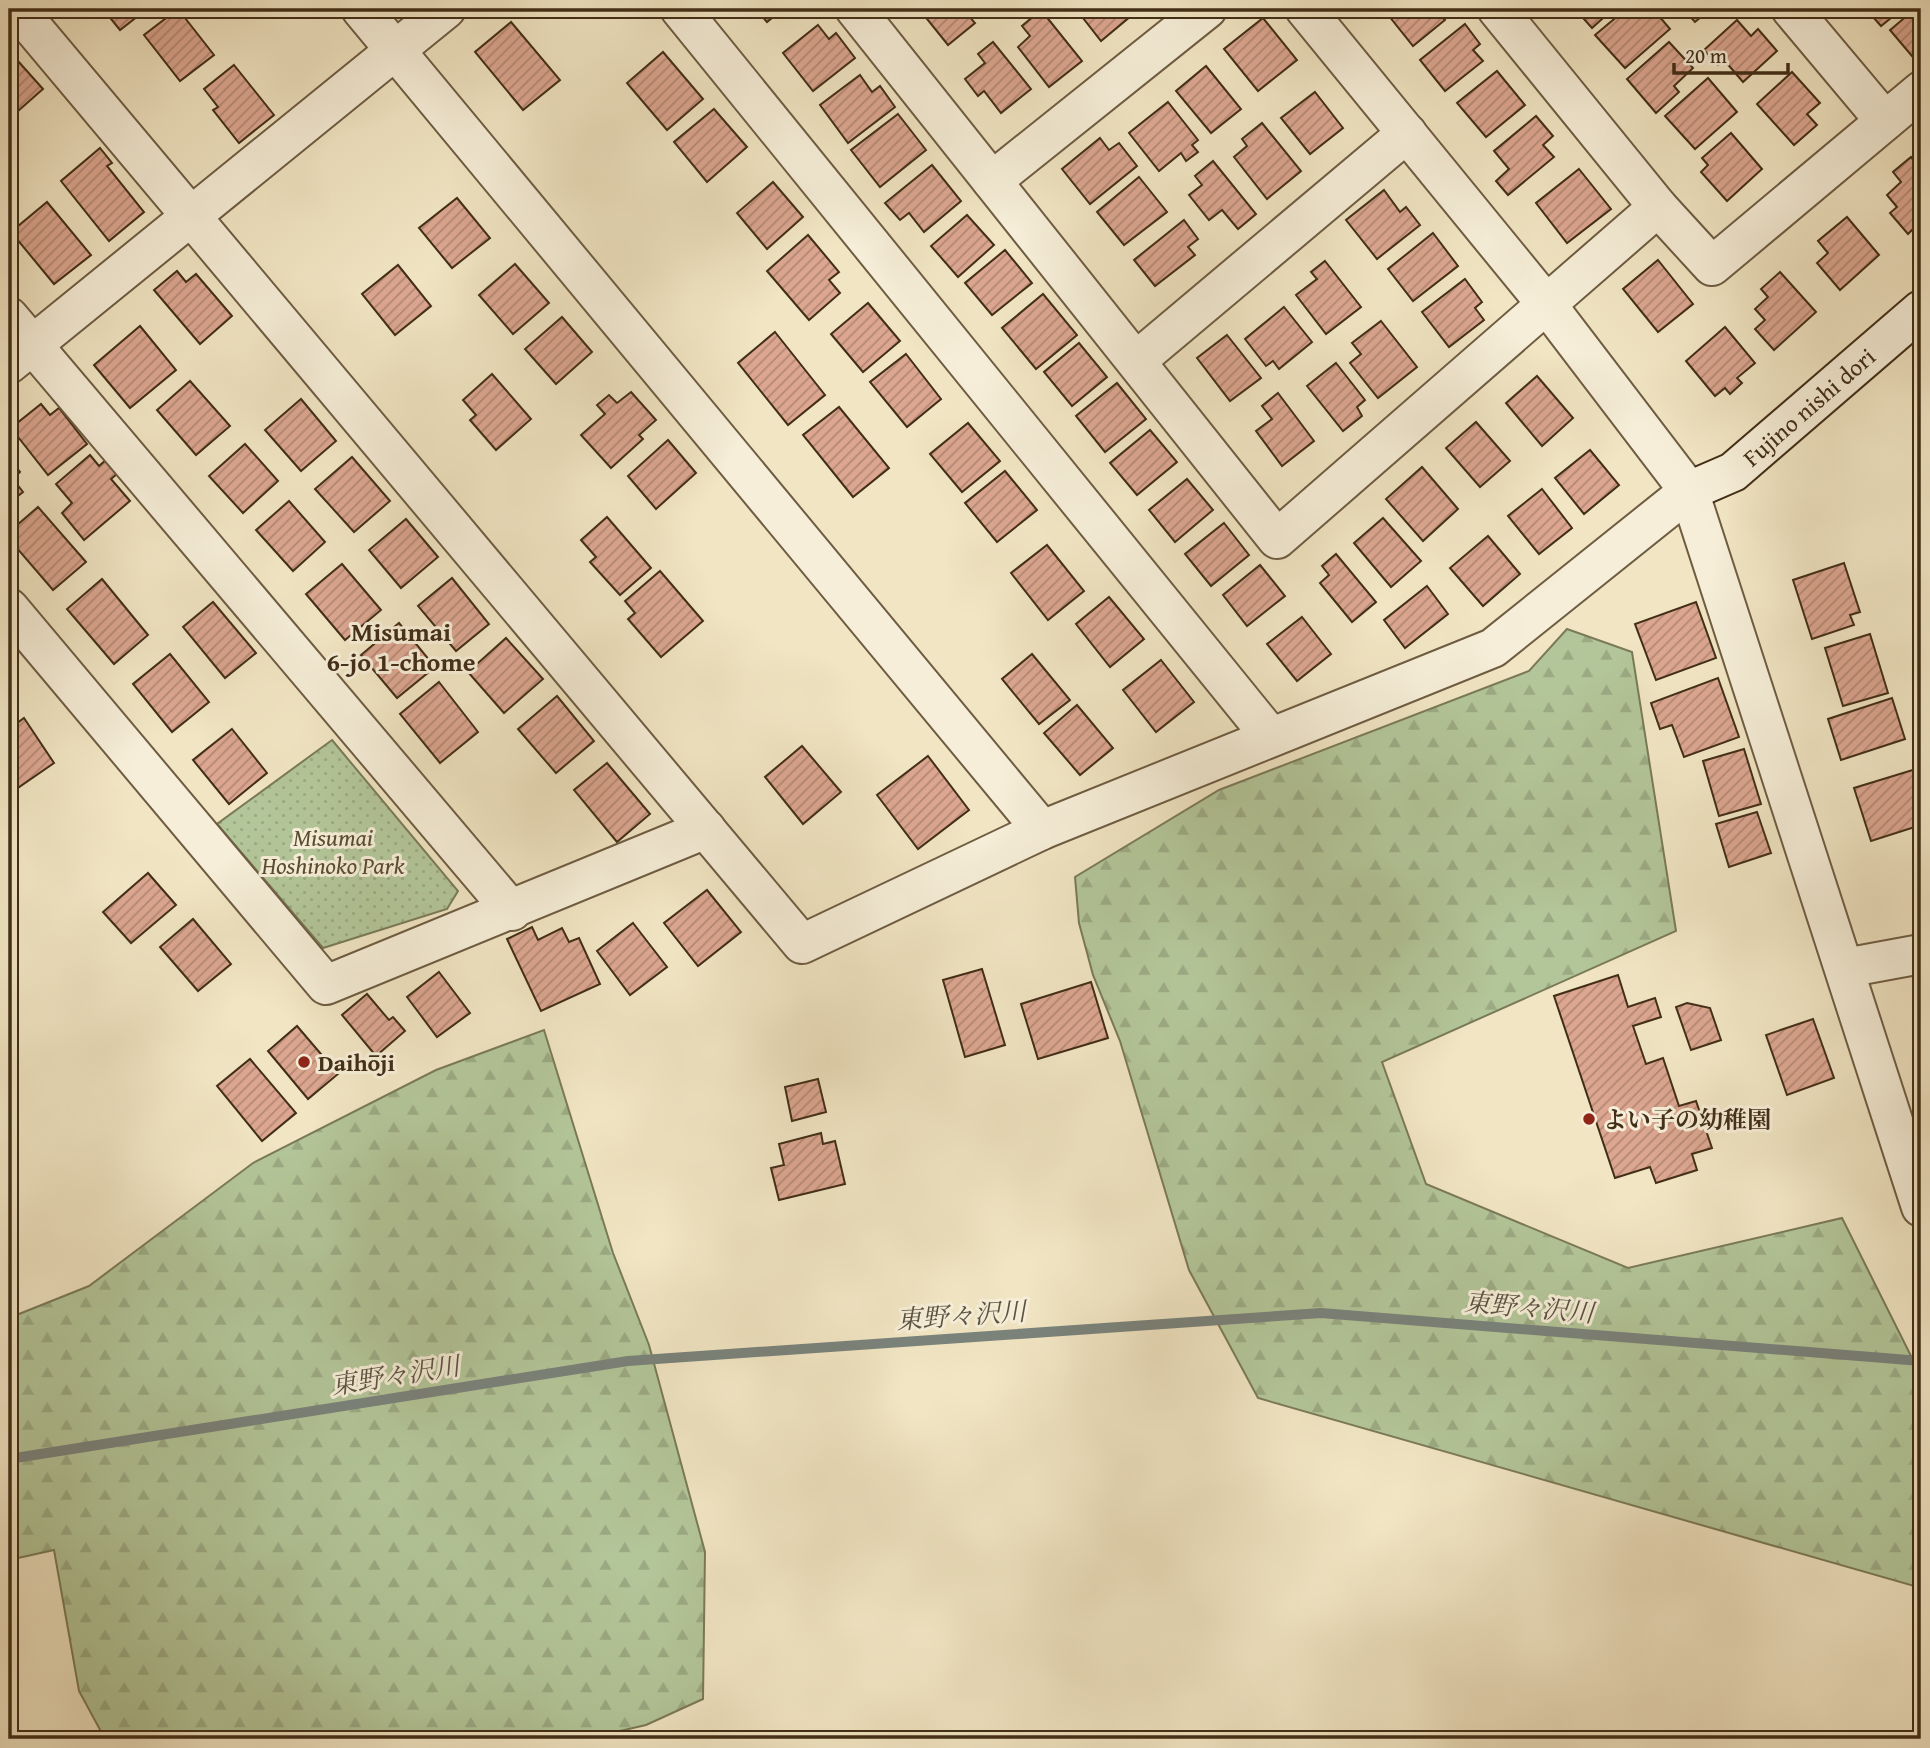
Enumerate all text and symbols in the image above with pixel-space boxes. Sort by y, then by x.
scale bar [1674,32,1788,76]
text: 20 m [1685,40,1727,71]
street label: Fujino nishi dori [1735,339,1883,475]
district label: Misumai 6-jo 1-chome [327,612,476,681]
park label: Misumai Hoshinoko Park [260,820,405,883]
place label: Daihōji [318,1045,395,1080]
marker: Daihōji [296,1054,312,1070]
place label: よい子の幼稚園 [1603,1102,1771,1137]
marker: よい子の幼稚園 [1581,1111,1597,1127]
water label: 東野々沢川 [1463,1282,1598,1332]
water label: 東野々沢川 [895,1291,1030,1339]
water label: 東野々沢川 [328,1345,465,1404]

